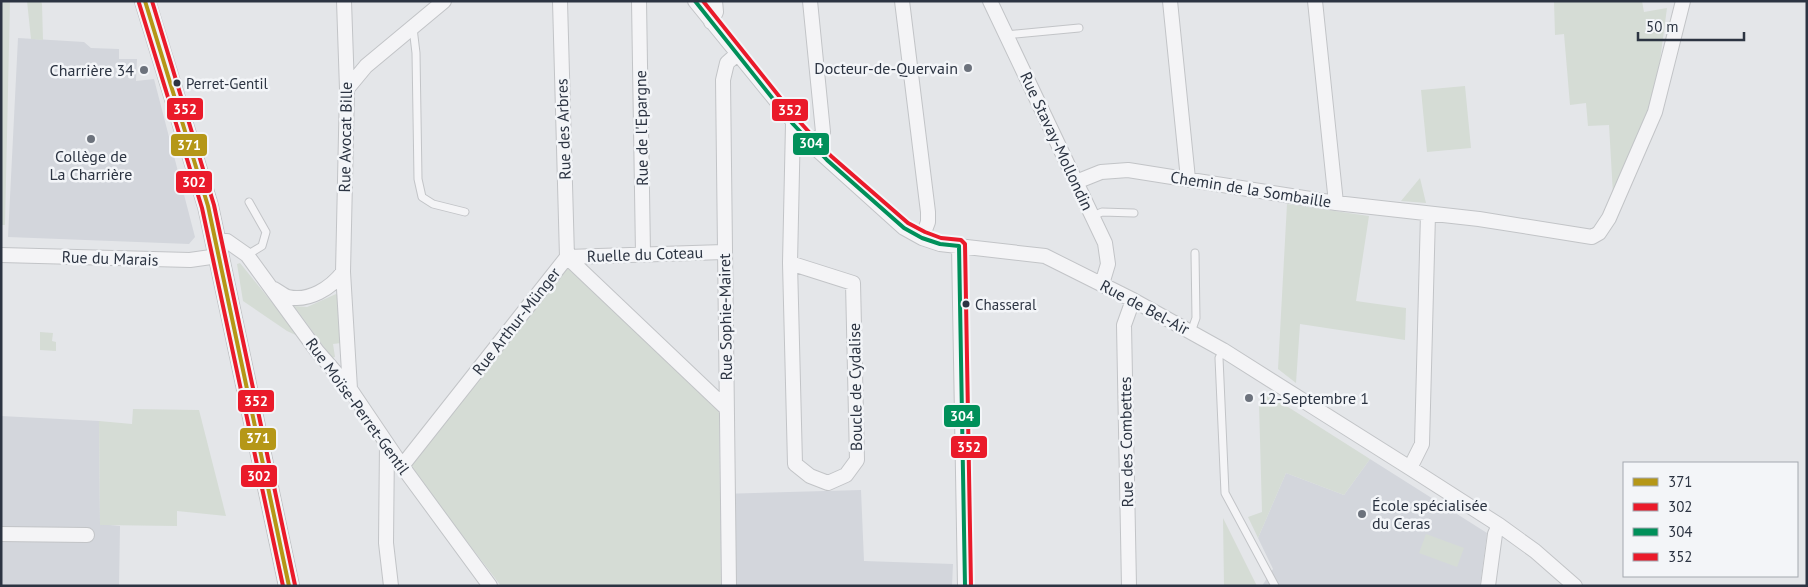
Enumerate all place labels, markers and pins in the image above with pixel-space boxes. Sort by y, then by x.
place label: Docteur-de-Quervain [814,58,958,78]
place label: Charrière 34 [50,60,134,80]
marker: Docteur-de-Quervain [962,62,974,74]
marker: Charrière 34 [138,64,150,76]
place label: Perret-Gentil [186,74,268,93]
marker: Perret-Gentil [172,78,182,88]
marker: Collège de La Charrière [85,133,97,145]
place label: Collège de La Charrière [50,146,132,184]
place label: Chasseral [975,295,1037,314]
marker: Chasseral [961,299,971,309]
place label: 12-Septembre 1 [1259,388,1369,408]
marker: 12-Septembre 1 [1243,392,1255,404]
place label: École spécialisée du Ceras [1372,495,1488,533]
marker: École spécialisée du Ceras [1356,508,1368,520]

